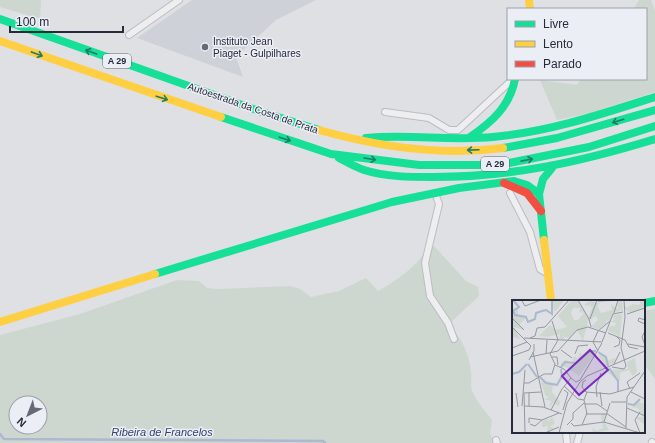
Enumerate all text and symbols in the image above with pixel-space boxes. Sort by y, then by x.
scale bar [10,8,123,34]
legend [507,8,647,80]
text: 100 m [16,15,49,29]
text: Livre [543,17,569,31]
place label: Instituto Jean Piaget - Gulpilhares [213,36,301,59]
text: Lento [543,37,573,51]
marker: Instituto Jean Piaget - Gulpilhares [200,42,210,52]
one-way arrow [85,47,97,55]
one-way arrow [30,50,42,58]
road number: A 29 [103,54,131,68]
text: Parado [543,57,582,71]
street label: Autoestrada da Costa de Prata [186,80,320,136]
one-way arrow [155,94,167,102]
one-way arrow [611,118,624,125]
one-way arrow [278,136,291,143]
one-way arrow [467,146,480,154]
one-way arrow [363,155,376,163]
one-way arrow [520,155,533,163]
road number: A 29 [481,157,509,171]
inset map [512,300,645,433]
north arrow [8,395,48,435]
text: N [14,415,28,430]
water label: Ribeira de Francelos [111,426,213,438]

